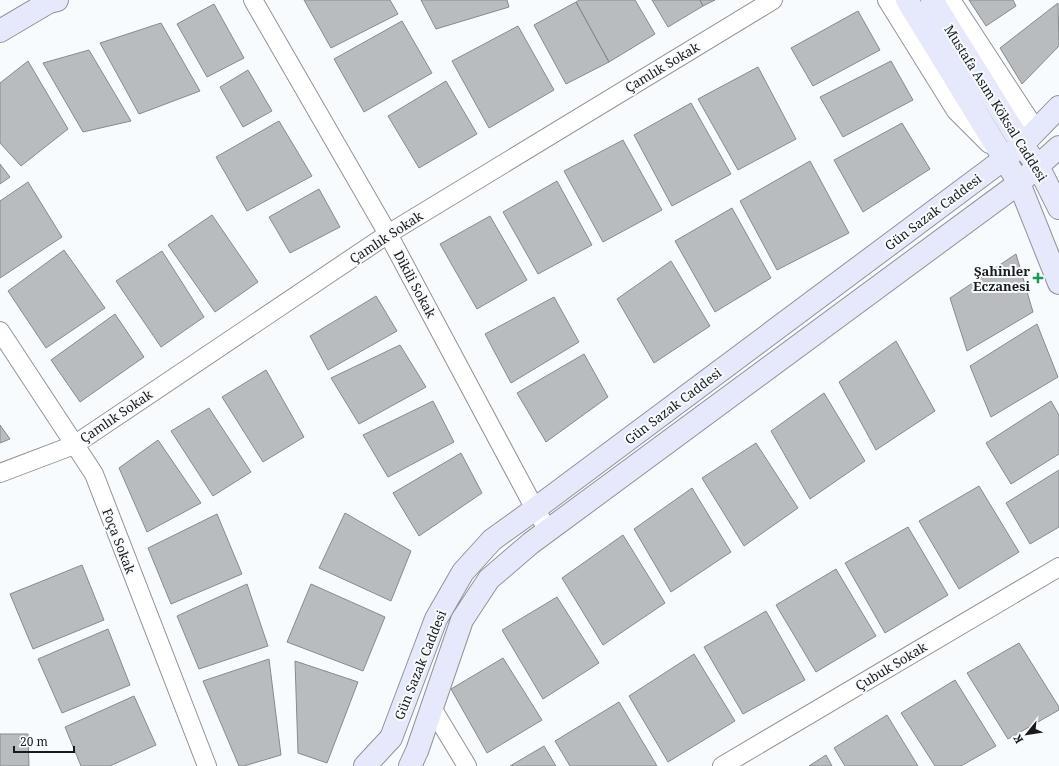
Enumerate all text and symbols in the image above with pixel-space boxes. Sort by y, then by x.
street label: Mustafa Asım Köksal Caddesi [940,21,1052,185]
street label: Çamlık Sokak [621,37,703,96]
street label: Gün Sazak Caddesi [881,170,985,254]
street label: Çamlık Sokak [346,206,426,267]
street label: Dikili Sokak [390,247,441,321]
place label: Şahinler Eczanesi [973,262,1030,295]
marker: Şahinler Eczanesi [1033,273,1043,283]
street label: Gün Sazak Caddesi [621,364,725,448]
street label: Çamlık Sokak [76,385,156,447]
street label: Foça Sokak [98,506,140,577]
street label: Gün Sazak Caddesi [390,607,450,723]
street label: Çubuk Sokak [852,637,931,694]
north arrow [1007,714,1047,754]
scale bar [14,728,74,754]
text: K [1009,731,1026,746]
text: 20 m [20,733,48,750]

